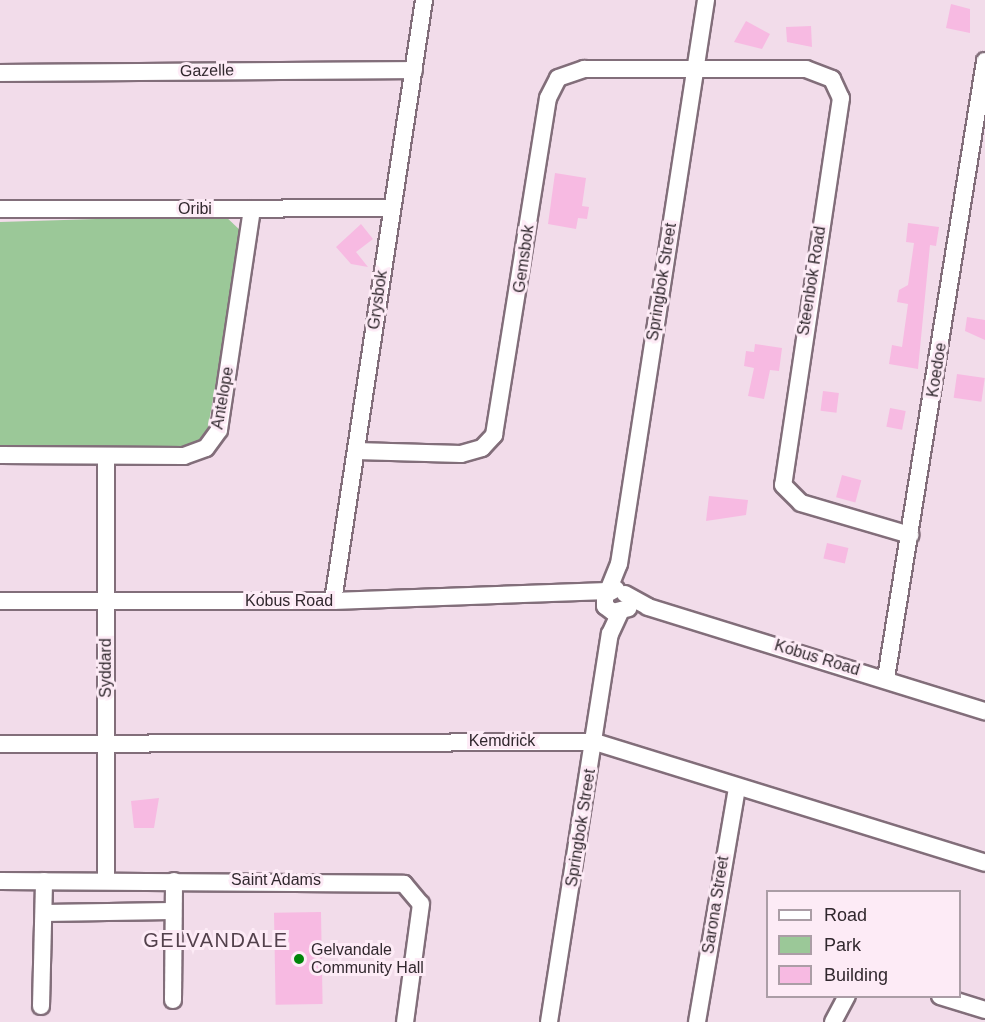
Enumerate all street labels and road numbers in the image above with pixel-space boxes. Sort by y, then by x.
street label: Gazelle [180,61,234,81]
street label: Oribi [178,199,212,219]
street label: Springbok Street [643,222,681,342]
street label: Gemsbok [510,224,538,294]
street label: Steenbok Road [794,225,830,337]
street label: Grysbok [364,269,392,331]
street label: Koedoe [923,341,951,399]
street label: Antelope [208,365,238,431]
street label: Kobus Road [245,591,333,611]
street label: Kobus Road [772,636,862,680]
street label: Syddard [96,638,116,698]
street label: Kemdrick [469,731,535,751]
street label: Springbok Street [562,768,600,888]
street label: Sarona Street [699,855,733,955]
street label: Saint Adams [231,870,321,890]

